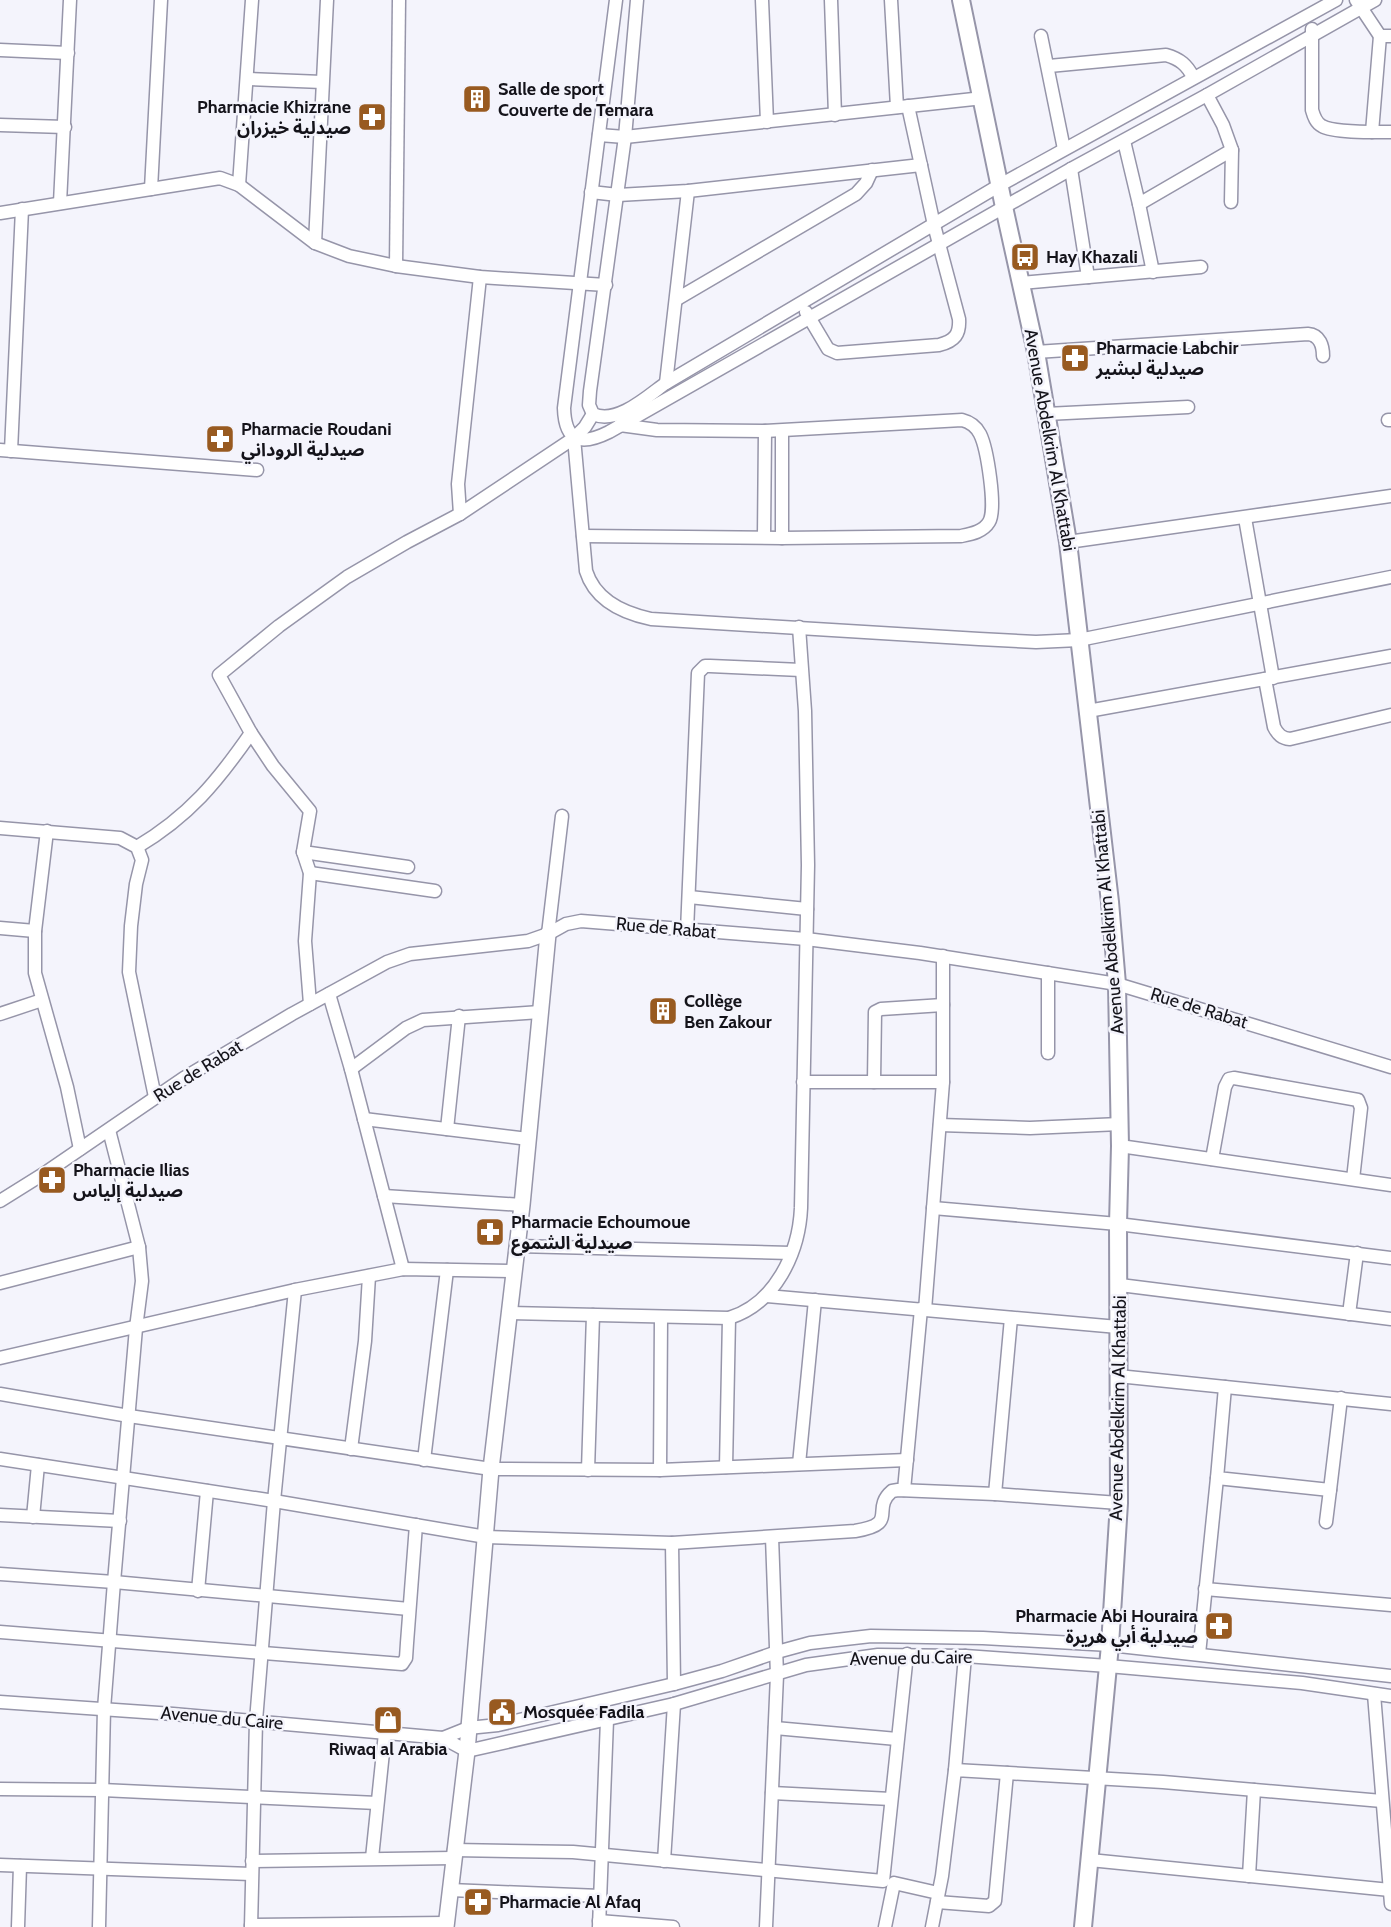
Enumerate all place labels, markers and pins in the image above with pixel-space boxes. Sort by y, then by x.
place label: Salle de sport Couverte de Temara [498,78,653,121]
building icon: Salle de sport Couverte de Temara [461,83,493,115]
place label: Pharmacie Khizrane صيدلية خيزران [197,96,351,139]
pharmacy icon: Pharmacie Khizrane صيدلية خيزران [356,101,388,133]
bus stop icon: Hay Khazali [1009,241,1041,273]
place label: Hay Khazali [1046,246,1138,268]
place label: Pharmacie Labchir صيدلية لبشير [1095,337,1239,380]
pharmacy icon: Pharmacie Labchir صيدلية لبشير [1059,342,1091,374]
place label: Pharmacie Roudani صيدلية الروداني [241,418,392,464]
pharmacy icon: Pharmacie Roudani صيدلية الروداني [204,423,236,455]
place label: Collège Ben Zakour [684,990,772,1033]
building icon: Collège Ben Zakour [647,995,679,1027]
place label: Pharmacie Ilias صيدلية إلياس [73,1159,190,1203]
pharmacy icon: Pharmacie Ilias صيدلية إلياس [36,1164,68,1196]
place label: Pharmacie Echoumoue صيدلية الشموع [511,1211,690,1256]
pharmacy icon: Pharmacie Echoumoue صيدلية الشموع [474,1216,506,1248]
place label: Pharmacie Abi Houraira صيدلية أبي هريرة [1015,1605,1198,1651]
pharmacy icon: Pharmacie Abi Houraira صيدلية أبي هريرة [1203,1610,1235,1642]
public building icon: Mosquée Fadila [486,1696,518,1728]
place label: Mosquée Fadila [523,1701,645,1723]
shop icon: Riwaq al Arabia [372,1704,404,1736]
place label: Riwaq al Arabia [328,1738,448,1760]
pharmacy icon: Pharmacie Al Afaq [462,1886,494,1918]
place label: Pharmacie Al Afaq [499,1891,641,1913]

